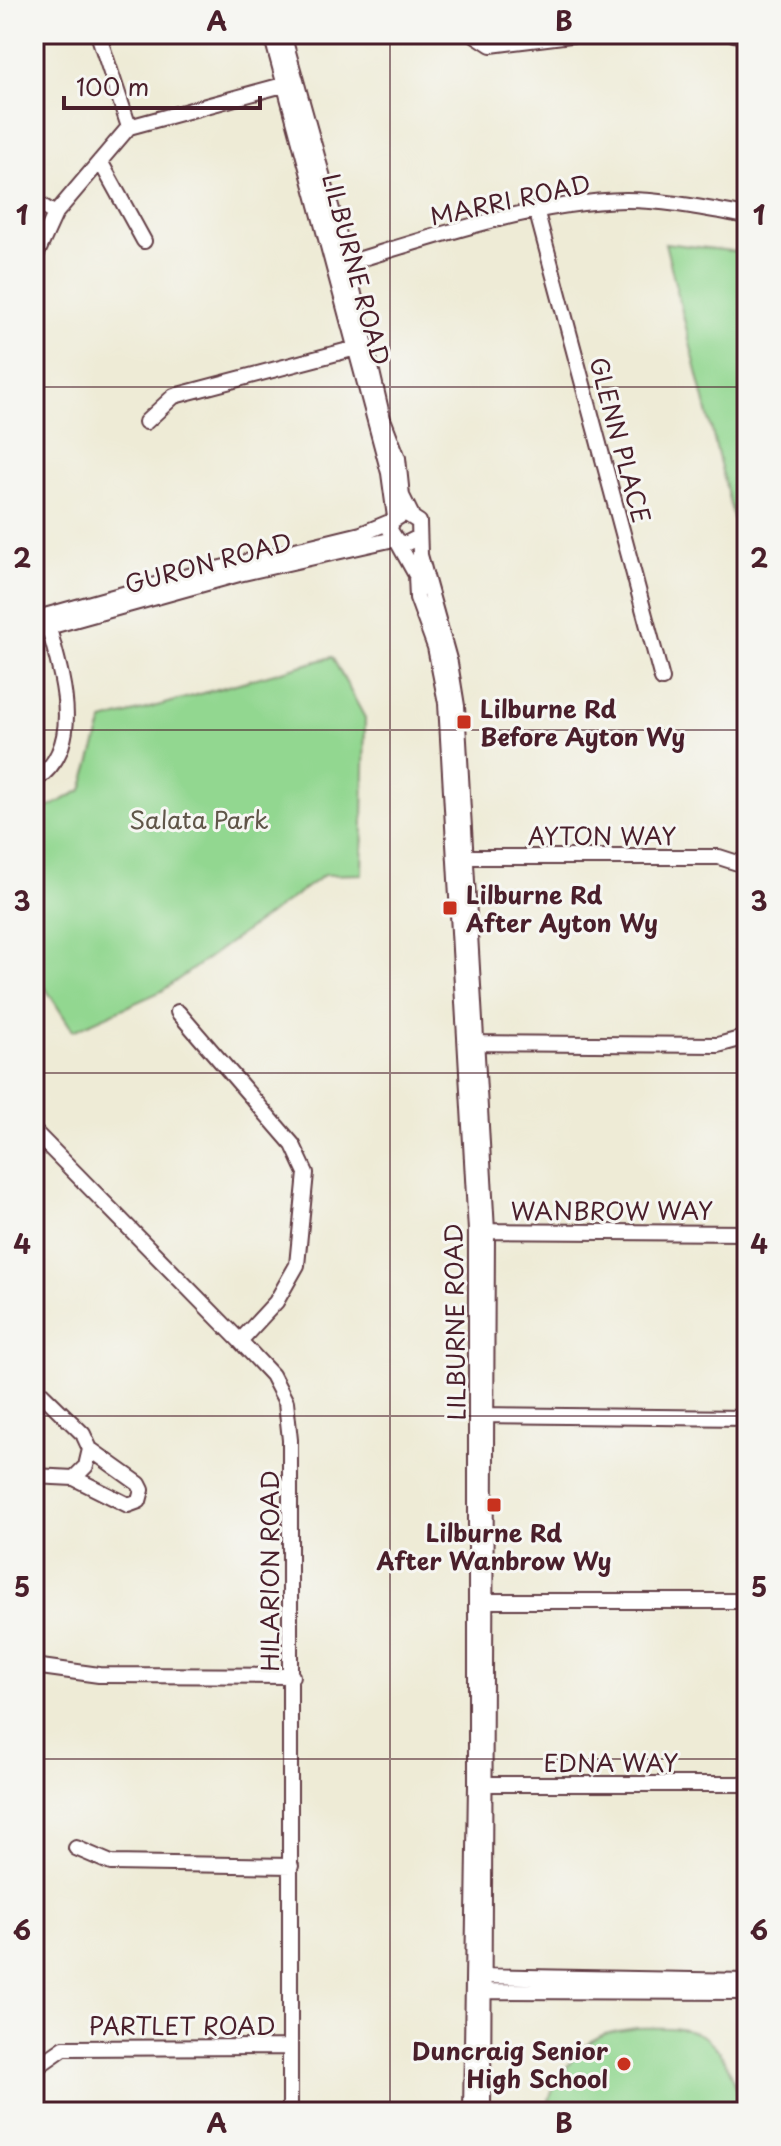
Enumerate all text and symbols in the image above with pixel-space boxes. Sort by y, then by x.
text: A [207,1,227,40]
text: B [555,1,573,40]
scale bar [64,60,260,110]
text: 100 m [76,68,149,104]
street label: MARRI ROAD [426,164,594,234]
street label: LILBURNE ROAD [314,169,400,369]
text: 1 [16,195,28,234]
text: 1 [753,195,765,234]
street label: GLENN PLACE [582,353,660,527]
street label: GURON ROAD [120,522,296,602]
text: 2 [13,538,31,577]
text: 2 [750,538,768,577]
place label: Lilburne Rd Before Ayton Wy [480,690,685,754]
marker: Lilburne Rd Before Ayton Wy [455,713,473,731]
park label: Salata Park [129,801,269,837]
street label: AYTON WAY [528,817,676,853]
place label: Lilburne Rd After Ayton Wy [465,876,658,940]
text: 3 [13,881,31,920]
text: 3 [750,881,768,920]
marker: Lilburne Rd After Ayton Wy [441,899,459,917]
street label: WANBROW WAY [511,1192,713,1228]
street label: LILBURNE ROAD [434,1223,474,1421]
text: 4 [13,1224,31,1263]
text: 4 [750,1224,768,1263]
street label: HILARION ROAD [251,1470,287,1672]
marker: Lilburne Rd After Wanbrow Wy [485,1496,503,1514]
place label: Lilburne Rd After Wanbrow Wy [375,1514,612,1578]
text: 5 [14,1567,30,1606]
text: 5 [751,1567,767,1606]
street label: EDNA WAY [544,1744,678,1780]
text: 6 [13,1910,31,1949]
text: 6 [750,1910,768,1949]
street label: PARTLET ROAD [88,2007,276,2043]
place label: Duncraig Senior High School [412,2032,609,2096]
marker: Duncraig Senior High School [615,2055,633,2073]
text: A [207,2103,227,2142]
text: B [555,2103,573,2142]

